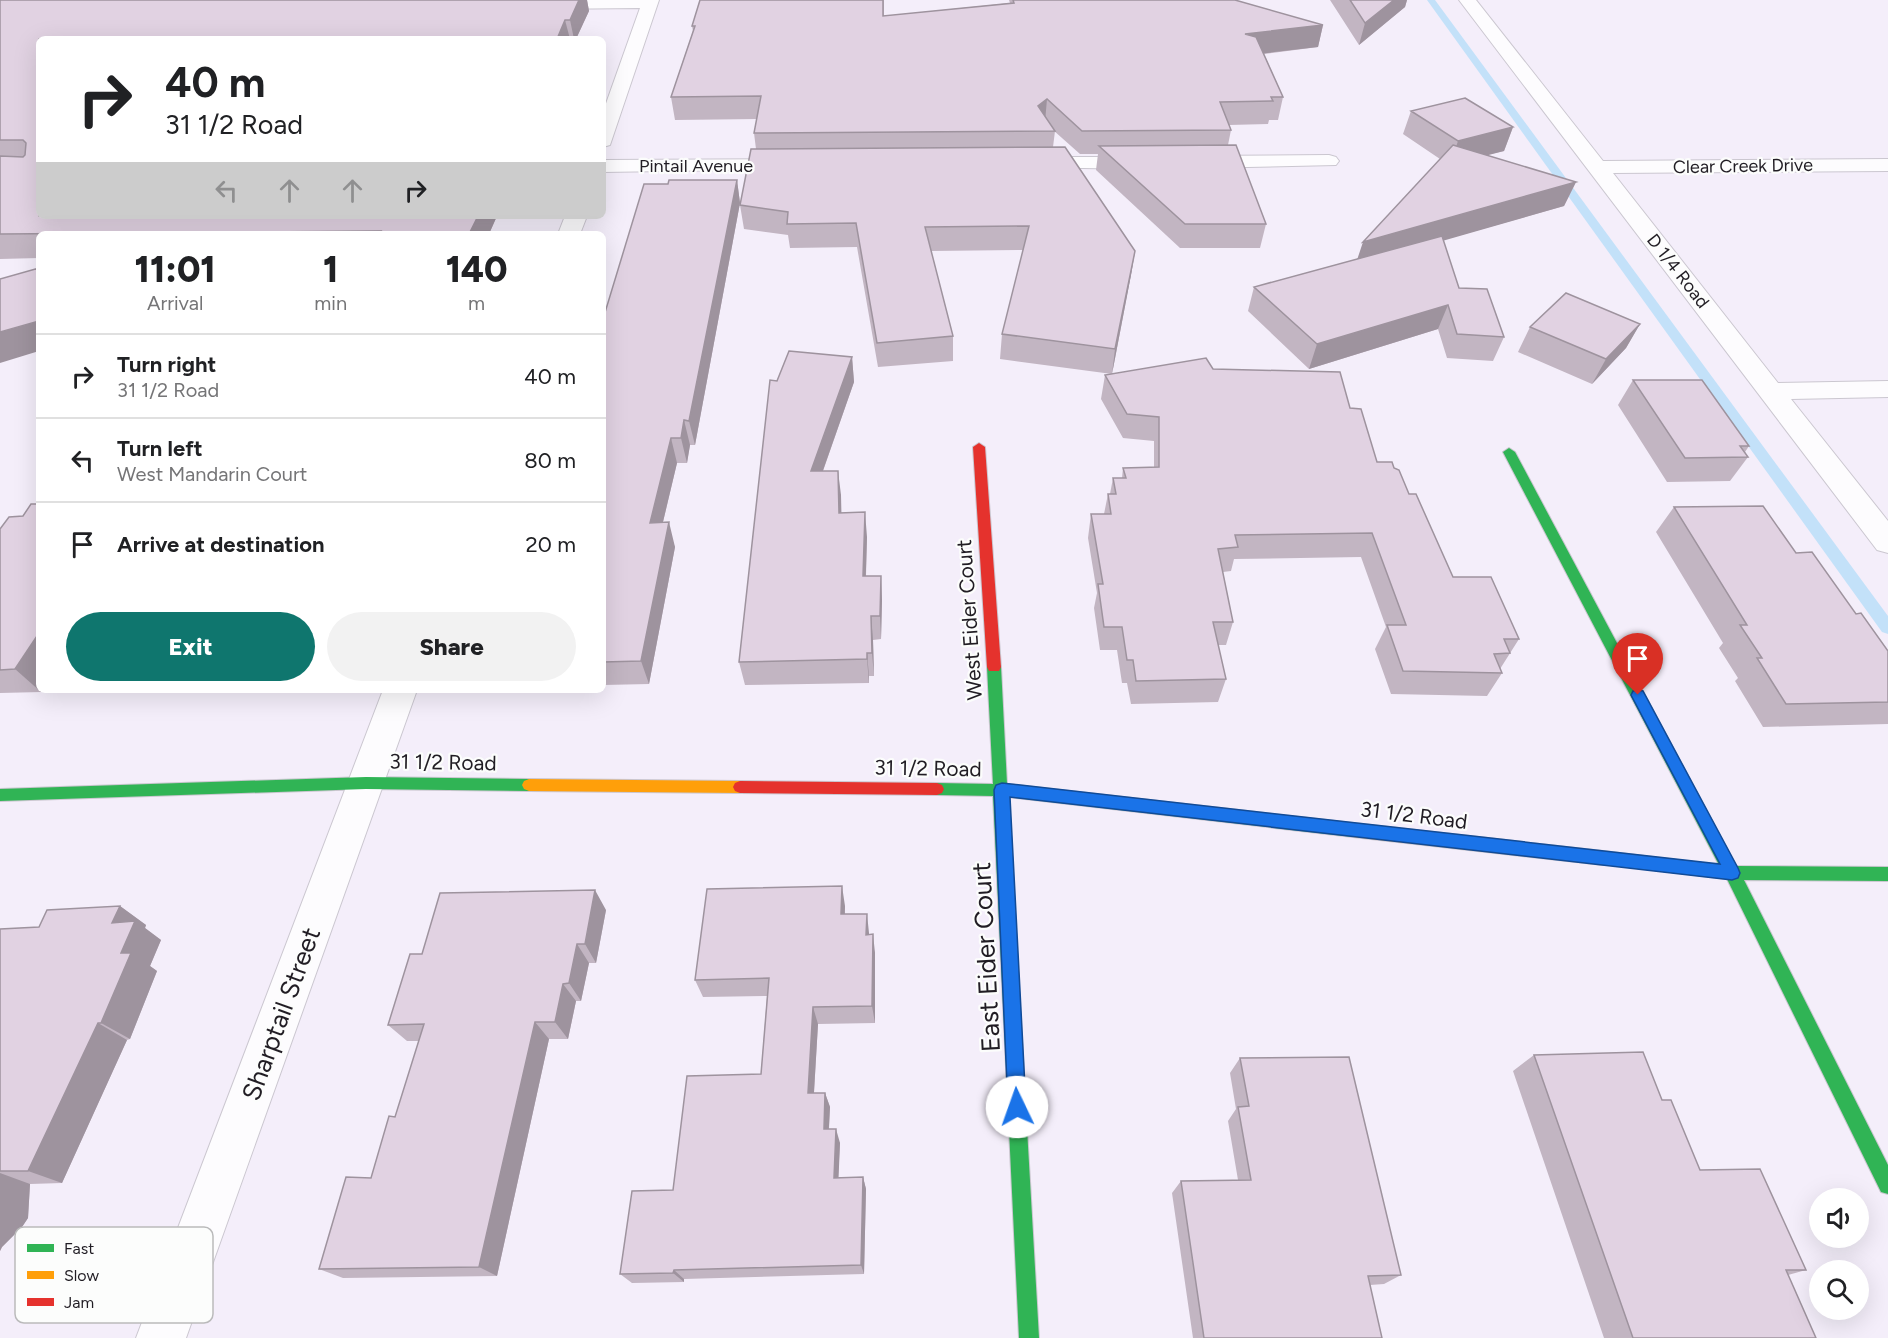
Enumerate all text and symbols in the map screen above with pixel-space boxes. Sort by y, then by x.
text: 40 m [165,57,265,108]
icon: right [66,60,144,138]
text: 31 1/2 Road [165,108,303,141]
street label: Clear Creek Drive [1673,154,1813,178]
street label: Pintail Avenue [639,155,753,177]
icon: left [210,174,243,207]
icon: ahead [273,174,306,207]
icon: ahead [336,174,369,207]
icon: right [399,174,432,207]
street label: D 1/4 Road [1642,229,1714,313]
text: 11:01 [135,248,216,291]
text: 1 [323,248,338,291]
text: 140 [446,248,507,291]
text: Arrival [147,291,203,315]
text: min [314,291,347,315]
text: m [468,291,485,315]
text: Turn right [117,351,216,378]
icon: right [66,360,99,393]
text: 40 m [524,363,576,390]
text: 31 1/2 Road [117,378,219,402]
text: Turn left [117,435,203,462]
icon: left [66,444,99,477]
text: 80 m [524,447,576,474]
text: West Mandarin Court [117,462,307,486]
icon: arrive [66,528,99,561]
text: Arrive at destination [117,531,325,558]
text: 20 m [525,531,576,558]
street label: West Eider Court [951,539,987,701]
button: Exit [66,612,315,681]
button: Share [327,612,576,681]
pin [1612,633,1663,695]
icon: arrive [1621,642,1654,675]
street label: 31 1/2 Road [389,749,497,775]
street label: 31 1/2 Road [874,755,982,781]
street label: 31 1/2 Road [1359,796,1469,834]
street label: East Eider Court [965,861,1007,1053]
street label: Sharptail Street [235,923,327,1105]
position arrow [985,1075,1049,1139]
map controls [1809,1188,1869,1320]
button: sound [1809,1188,1869,1248]
legend [15,1227,213,1323]
text: Fast [64,1239,94,1258]
button: search [1809,1260,1869,1320]
text: Slow [64,1266,99,1285]
text: Jam [64,1293,94,1312]

